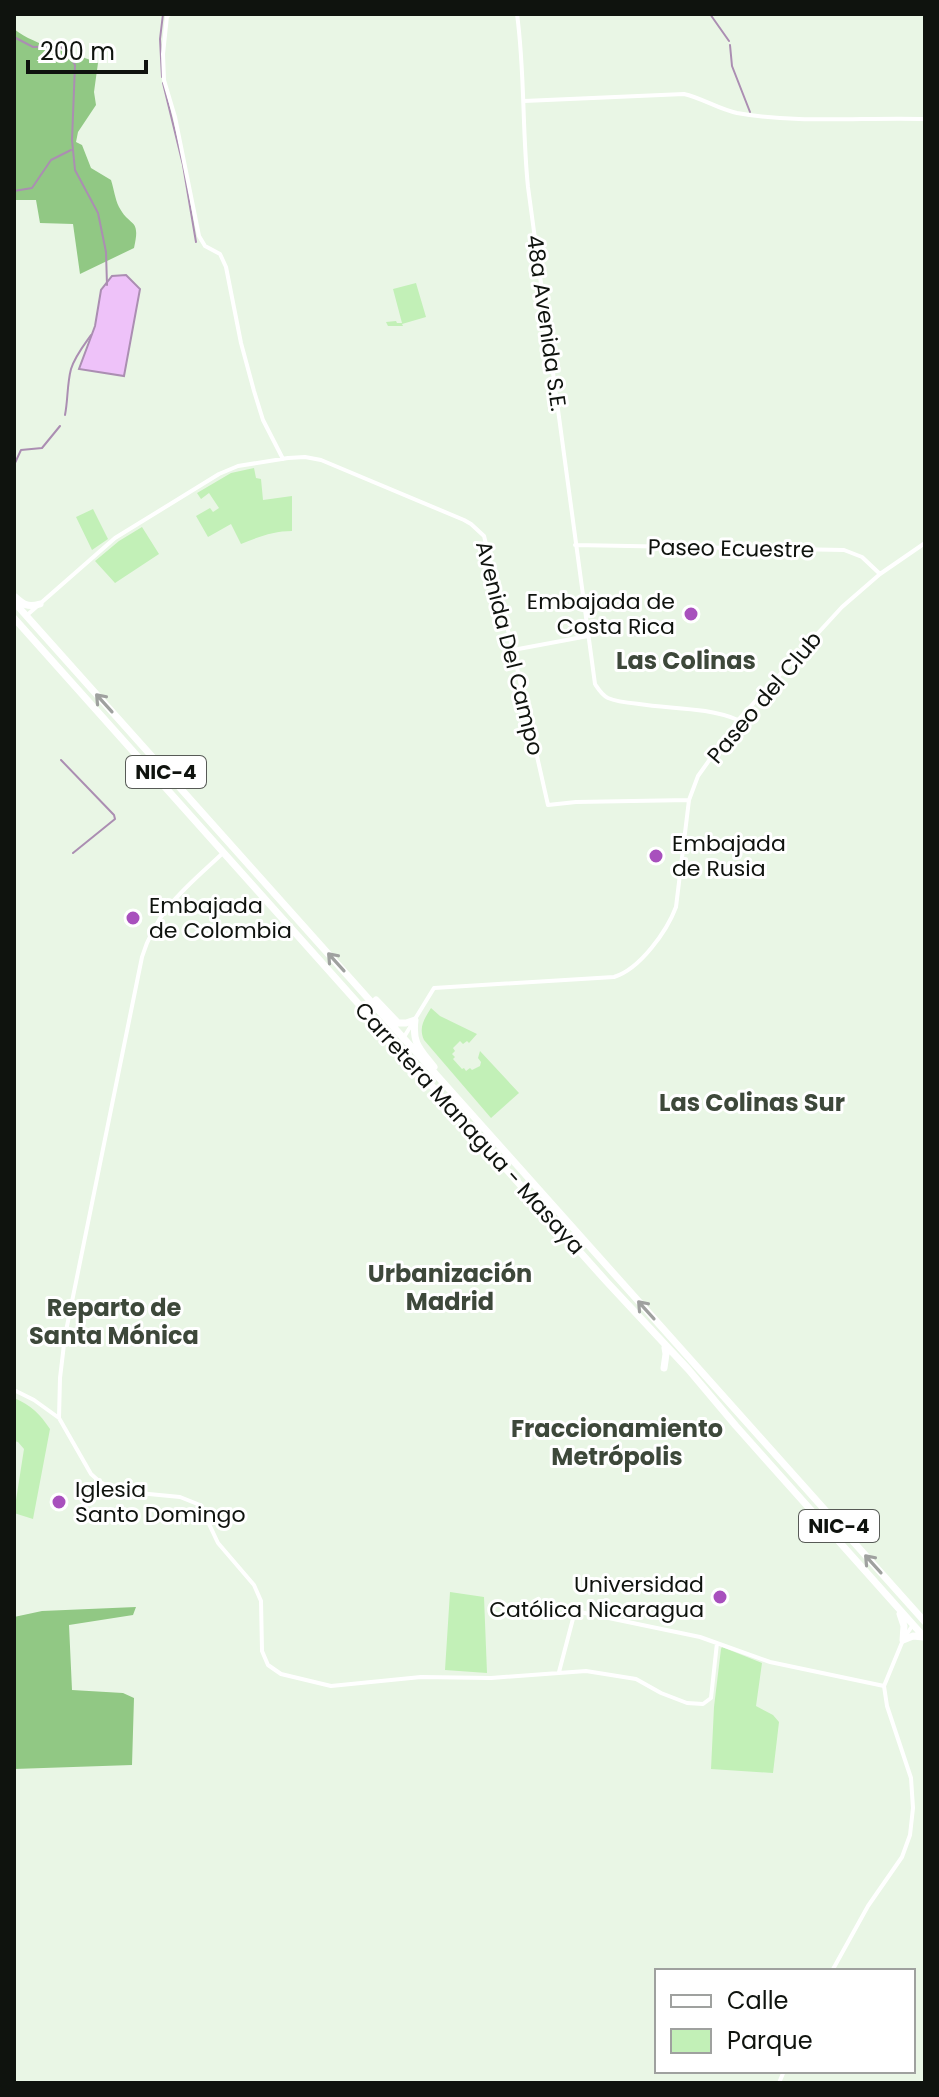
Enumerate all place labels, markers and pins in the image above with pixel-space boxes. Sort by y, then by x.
place label: Embajada de Costa Rica [527,586,675,642]
marker: Embajada de Costa Rica [682,605,700,623]
place label: Embajada de Rusia [672,828,786,884]
marker: Embajada de Rusia [647,847,665,865]
place label: Embajada de Colombia [149,890,292,946]
marker: Embajada de Colombia [124,909,142,927]
place label: Iglesia Santo Domingo [75,1474,246,1530]
marker: Iglesia Santo Domingo [50,1493,68,1511]
place label: Universidad Católica Nicaragua [489,1569,704,1625]
marker: Universidad Católica Nicaragua [711,1588,729,1606]

